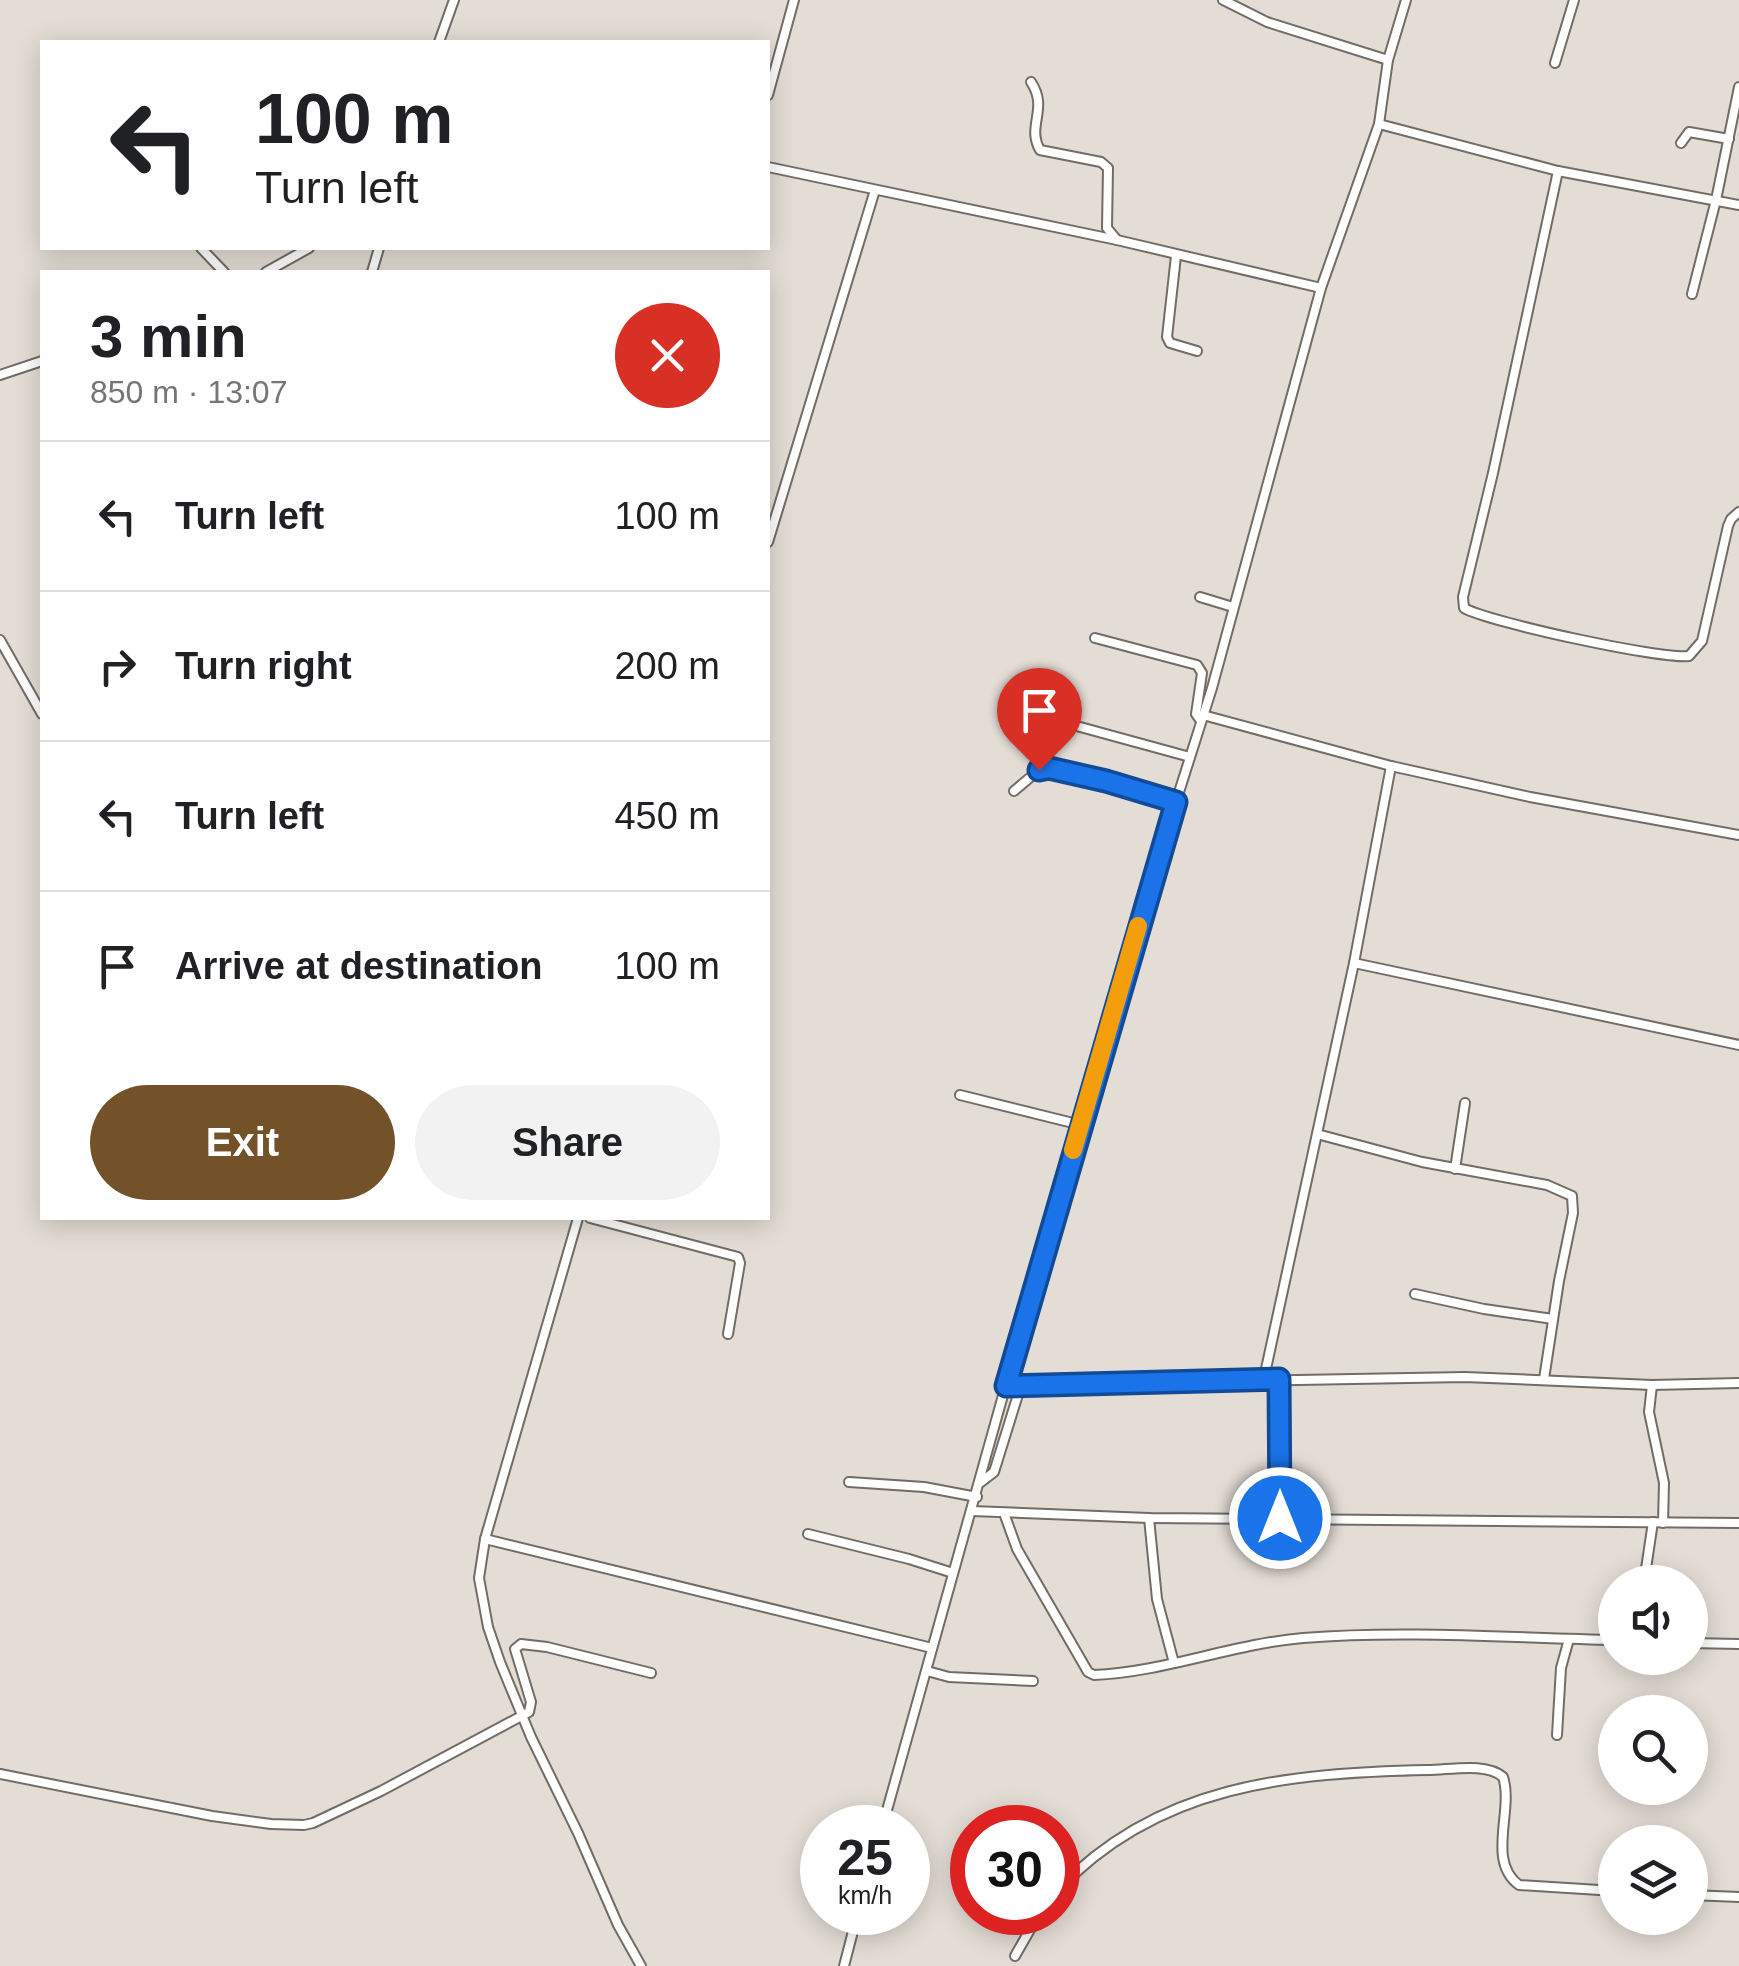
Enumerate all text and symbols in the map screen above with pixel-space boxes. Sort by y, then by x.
icon: left [90,80,220,210]
text: 100 m [255,80,453,158]
text: Turn left [255,162,418,213]
text: 3 min [90,303,247,370]
button: close [615,303,720,408]
text: 850 m · 13:07 [90,374,287,410]
icon: left [90,489,145,544]
text: Turn left [175,495,324,537]
text: 100 m [614,495,720,537]
icon: right [90,639,145,694]
text: Turn right [175,645,352,687]
text: 200 m [614,645,720,687]
pin [997,668,1082,771]
icon: arrive [1012,683,1067,738]
icon: left [90,789,145,844]
text: Turn left [175,795,324,837]
text: 450 m [614,795,720,837]
icon: arrive [90,939,145,994]
text: Arrive at destination [175,945,542,987]
text: 100 m [614,945,720,987]
button: Exit [90,1085,395,1200]
button: Share [415,1085,720,1200]
position arrow [1228,1466,1332,1570]
map controls [1598,1565,1708,1935]
button: sound [1598,1565,1708,1675]
button: search [1598,1695,1708,1805]
speed limit sign: 30 [950,1805,1080,1935]
button: layers [1598,1825,1708,1935]
text: 25 [837,1830,893,1886]
text: km/h [838,1881,892,1909]

